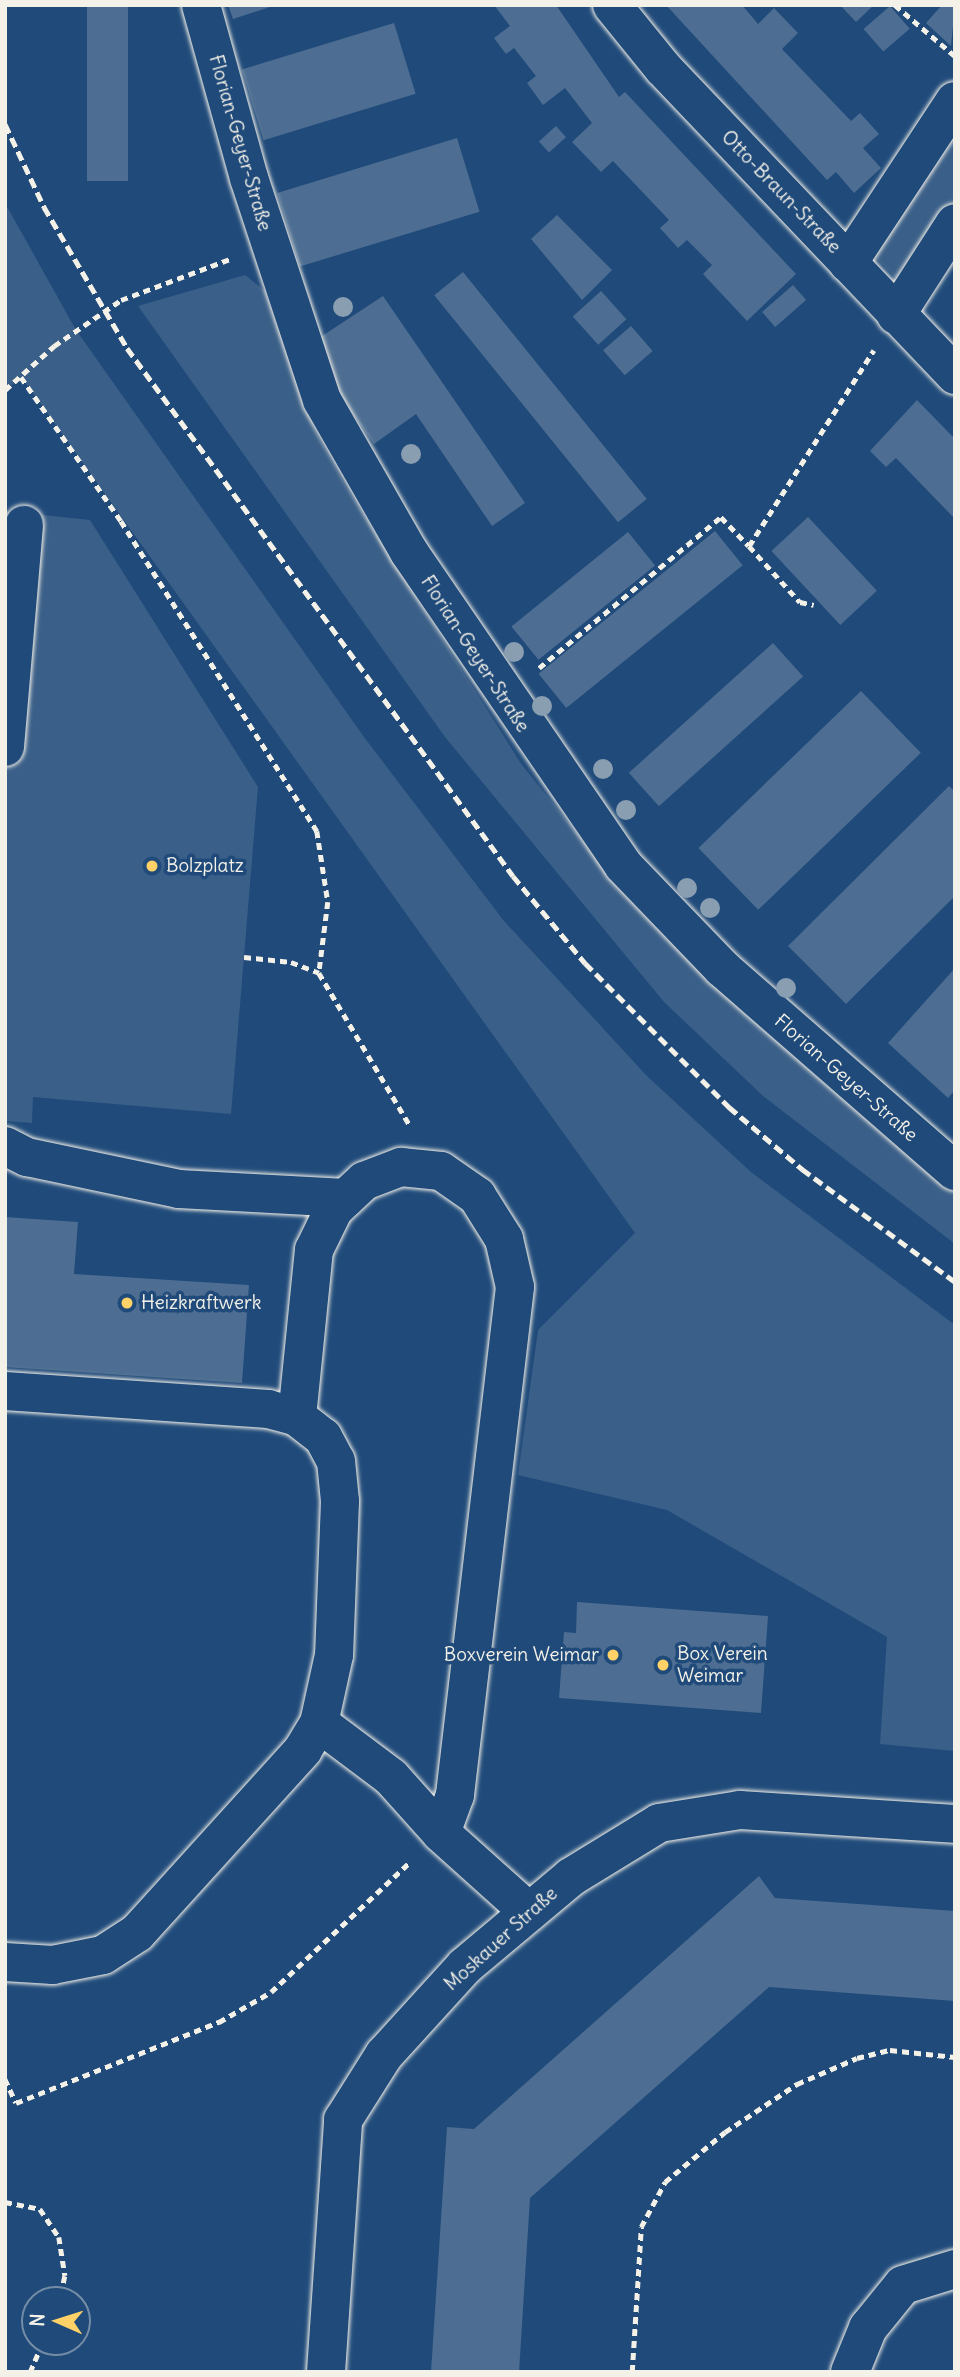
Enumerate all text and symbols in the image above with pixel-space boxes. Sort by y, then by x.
street label: Florian-Geyer-Straße [204,52,276,234]
street label: Otto-Braun-Straße [716,126,846,258]
street label: Florian-Geyer-Straße [416,571,534,737]
place label: Bolzplatz [166,855,244,877]
marker: Bolzplatz [144,858,160,874]
street label: Florian-Geyer-Straße [770,1010,922,1146]
place label: Heizkraftwerk [141,1292,261,1314]
marker: Heizkraftwerk [119,1295,135,1311]
place label: Box Verein Weimar [677,1643,768,1687]
place label: Boxverein Weimar [444,1644,599,1666]
marker: Boxverein Weimar [605,1647,621,1663]
marker: Box Verein Weimar [655,1657,671,1673]
street label: Moskauer Straße [440,1882,562,1996]
north arrow [21,2286,91,2356]
text: N [25,2313,49,2327]

